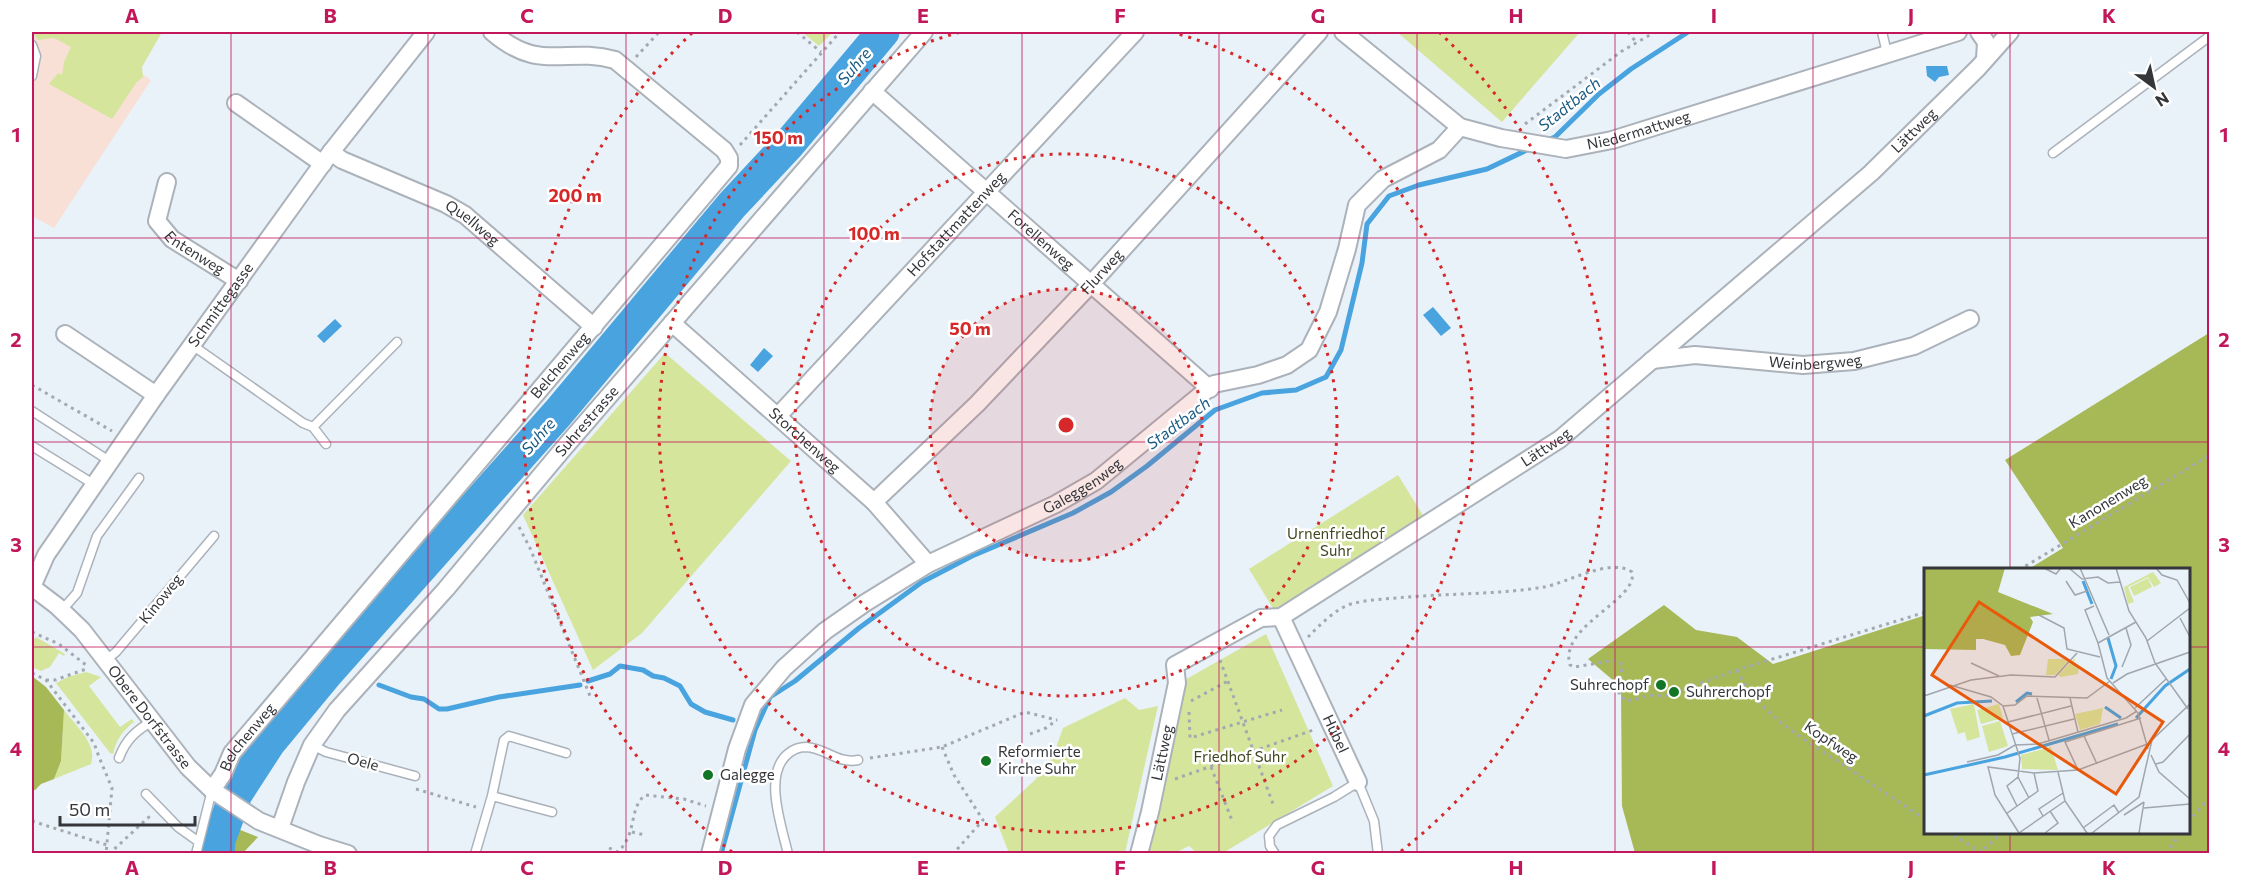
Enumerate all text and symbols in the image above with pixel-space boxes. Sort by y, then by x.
text: A [125,3,139,27]
text: B [323,3,337,27]
text: C [520,3,534,27]
text: D [718,3,732,27]
text: E [917,3,929,27]
text: F [1114,3,1126,27]
text: G [1311,3,1325,27]
text: H [1509,3,1524,27]
text: I [1711,3,1717,27]
text: J [1908,3,1914,27]
text: K [2102,3,2116,27]
water label: Suhre [833,43,875,88]
north arrow [2124,57,2184,117]
water label: Stadtbach [1534,73,1604,135]
text: N [2152,89,2173,111]
street label: Lättweg [1887,104,1940,156]
street label: Niedermattweg [1585,106,1692,153]
text: 1 [11,122,21,146]
text: 1 [2219,122,2229,146]
text: 150 m [753,126,803,148]
street label: Hofstattmattenweg [903,167,1009,279]
text: 200 m [548,184,602,206]
street label: Quellweg [442,196,504,249]
street label: Forellenweg [1004,205,1078,273]
text: 100 m [848,222,900,244]
street label: Entenweg [161,227,228,278]
street label: Flurweg [1076,245,1126,298]
street label: Schmittegasse [184,259,256,350]
text: 50 m [949,317,991,339]
text: 2 [10,327,22,351]
text: 2 [2218,327,2230,351]
street label: Belchenweg [526,328,593,402]
street label: Weinbergweg [1768,349,1863,373]
street label: Suhrestrasse [551,382,622,460]
water label: Stadtbach [1142,392,1213,453]
street label: Storchenweg [766,403,845,476]
water label: Suhre [517,413,559,458]
centre of rings [1056,415,1076,435]
street label: Lättweg [1517,424,1574,470]
street label: Galeggenweg [1040,453,1125,517]
street label: Kanonenweg [2065,471,2150,532]
park label: Urnenfriedhof Suhr [1287,524,1385,559]
text: 3 [10,532,22,556]
text: 3 [2218,532,2230,556]
inset map [1924,568,2190,834]
street label: Kinoweg [135,570,186,627]
street label: Obere Dorfstrasse [105,661,196,772]
place label: Suhrechopf [1570,675,1649,693]
marker: Suhrechopf [1654,678,1668,692]
place label: Suhrerchopf [1686,682,1771,700]
marker: Suhrerchopf [1667,685,1681,699]
street label: Belchenweg [215,699,279,774]
street label: Hübel [1320,711,1353,756]
street label: Kopfweg [1801,717,1862,766]
street label: Lättweg [1147,723,1176,782]
text: 4 [10,736,22,760]
text: 4 [2218,736,2230,760]
place label: Reformierte Kirche Suhr [998,742,1081,777]
park label: Friedhof Suhr [1194,747,1286,765]
street label: Oele [346,748,381,774]
marker: Reformierte Kirche Suhr [979,754,993,768]
place label: Galegge [720,765,775,783]
marker: Galegge [701,768,715,782]
scale bar [60,789,195,827]
text: 50 m [69,798,110,820]
text: A [125,855,139,879]
text: B [323,855,337,879]
text: C [520,855,534,879]
text: D [718,855,732,879]
text: E [917,855,929,879]
text: F [1114,855,1126,879]
text: G [1311,855,1325,879]
text: H [1509,855,1524,879]
text: I [1711,855,1717,879]
text: J [1908,855,1914,879]
text: K [2102,855,2116,879]

